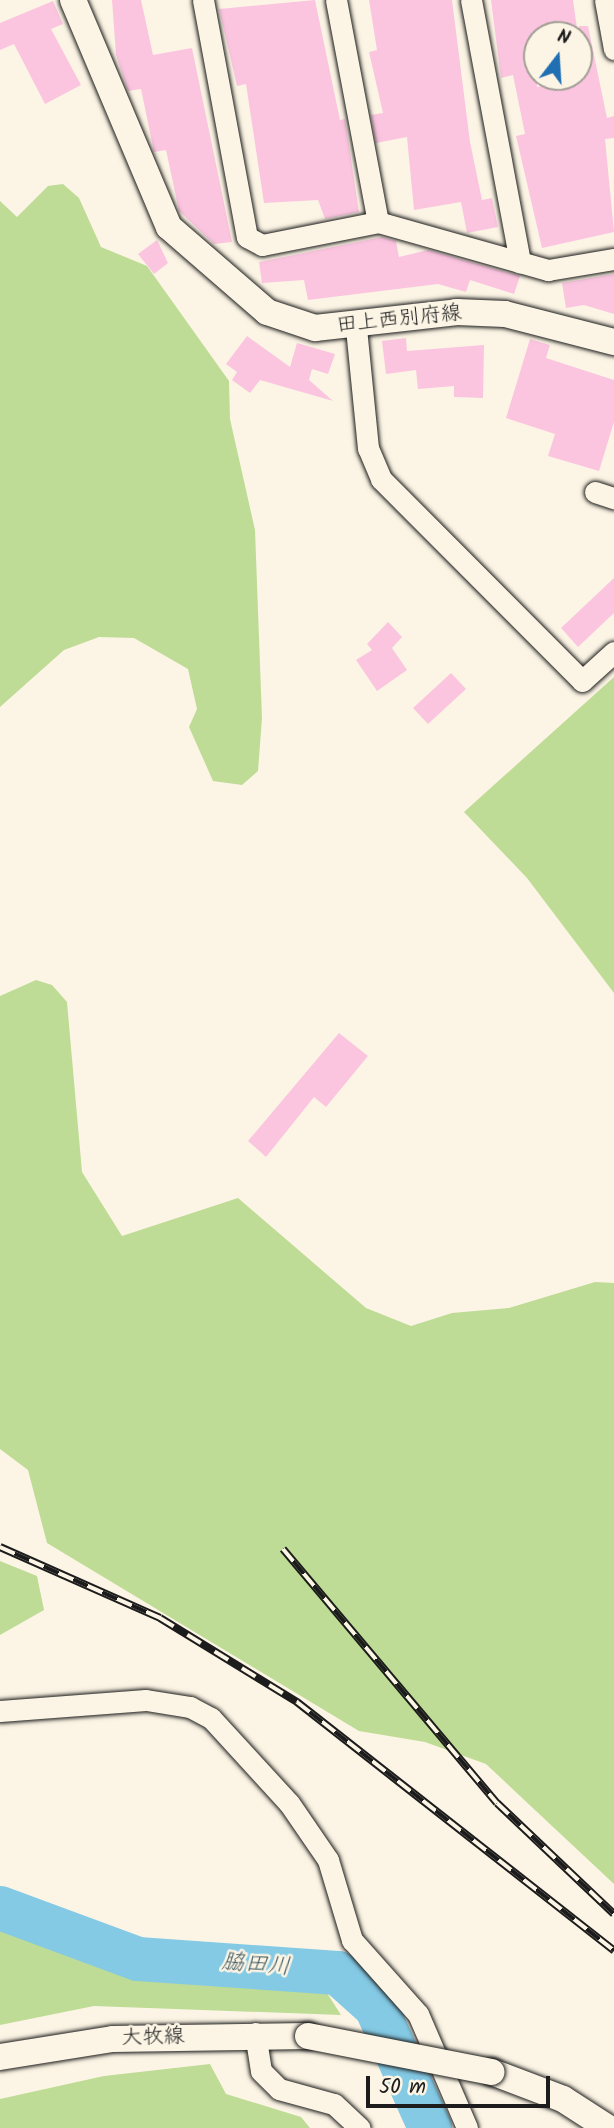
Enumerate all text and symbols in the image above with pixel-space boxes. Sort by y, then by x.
north arrow [523,21,593,91]
text: N [553,22,574,54]
street label: 田上西別府線 [335,301,463,339]
water label: 脇田川 [220,1948,292,1982]
street label: 大牧線 [121,2024,185,2052]
scale bar [369,2062,553,2106]
text: 50 m [379,2071,426,2104]

